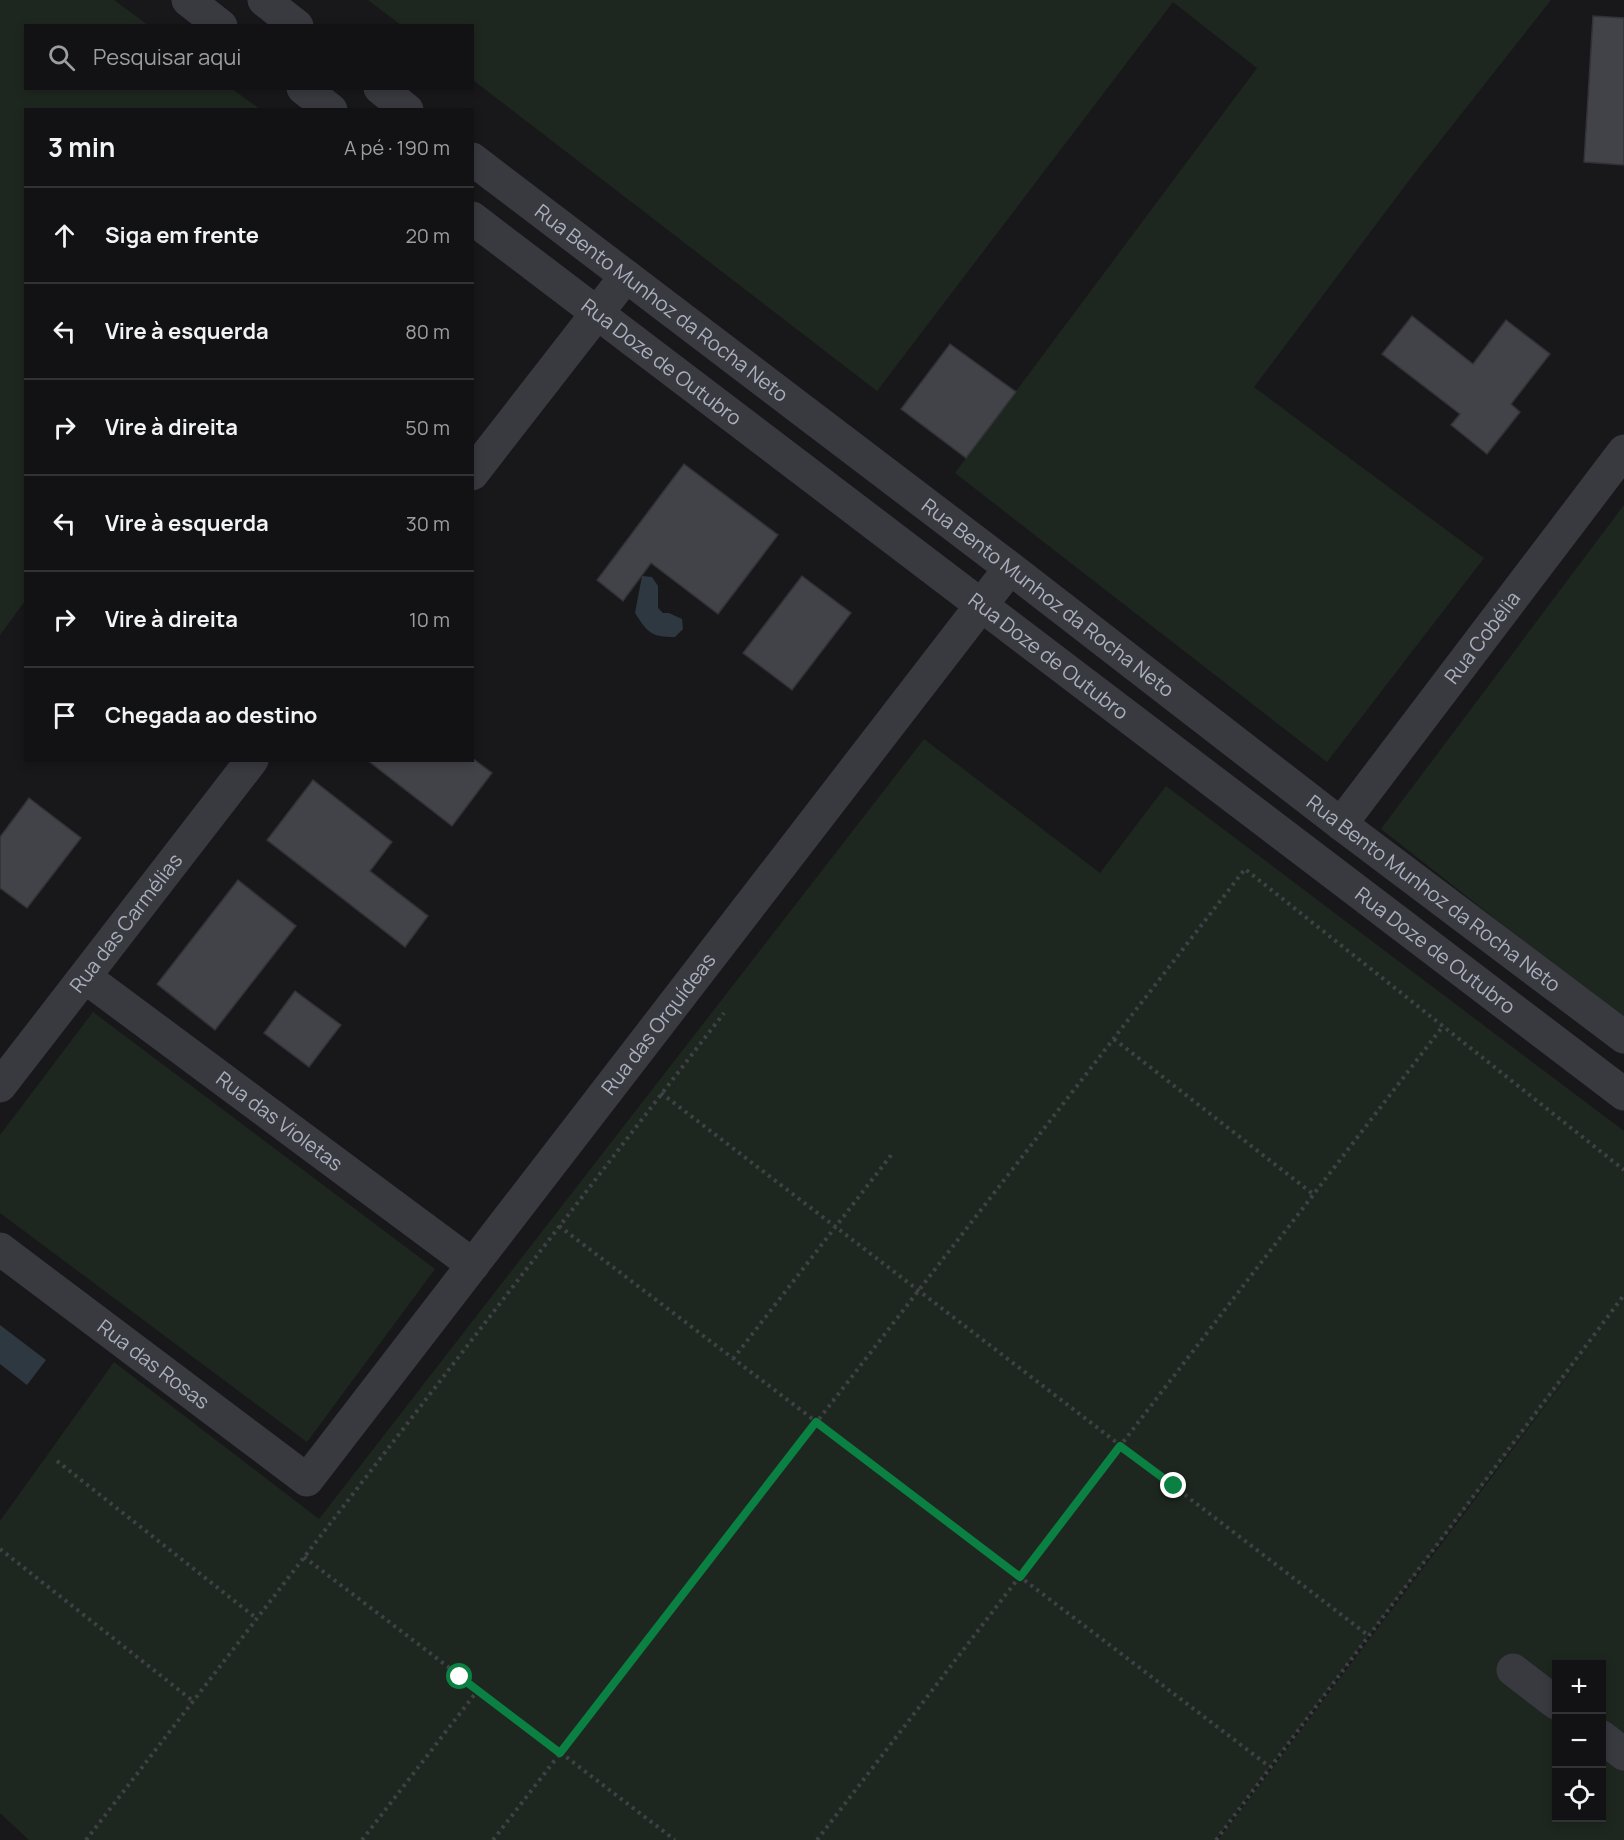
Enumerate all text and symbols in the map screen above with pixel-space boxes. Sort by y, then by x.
search box [24,24,474,90]
icon: search [45,41,78,74]
text: Pesquisar aqui [93,42,241,72]
text: 3 min [48,129,115,165]
text: A pé · 190 m [344,134,450,161]
street label: Rua Bento Munhoz da Rocha Neto [530,198,794,408]
icon: ahead [48,219,81,252]
text: Siga em frente [105,220,259,250]
text: 20 m [405,222,450,249]
street label: Rua Doze de Outubro [576,292,747,431]
icon: left [48,315,81,348]
text: Vire à esquerda [105,316,269,346]
text: 80 m [405,318,450,345]
icon: right [48,411,81,444]
text: Vire à direita [105,412,238,442]
text: 50 m [405,414,450,441]
street label: Rua Bento Munhoz da Rocha Neto [916,492,1180,703]
icon: left [48,507,81,540]
text: Vire à esquerda [105,508,269,538]
text: 30 m [406,510,450,537]
street label: Rua Cobélia [1438,585,1526,689]
street label: Rua Doze de Outubro [963,586,1134,726]
icon: right [48,603,81,636]
text: Vire à direita [105,604,238,634]
text: 10 m [409,606,450,633]
icon: arrive [48,699,81,732]
text: Chegada ao destino [105,700,317,730]
street label: Rua Bento Munhoz da Rocha Neto [1301,788,1566,998]
street label: Rua das Carmélias [63,847,188,998]
street label: Rua Doze de Outubro [1350,880,1521,1020]
street label: Rua das Orquídeas [595,947,721,1100]
street label: Rua das Violetas [211,1065,348,1177]
street label: Rua das Rosas [92,1313,215,1415]
route end [1160,1472,1186,1498]
map controls [1552,1660,1606,1822]
button: + [1552,1660,1606,1714]
route start [446,1663,472,1689]
button: − [1552,1714,1606,1768]
button: locate [1552,1768,1606,1822]

